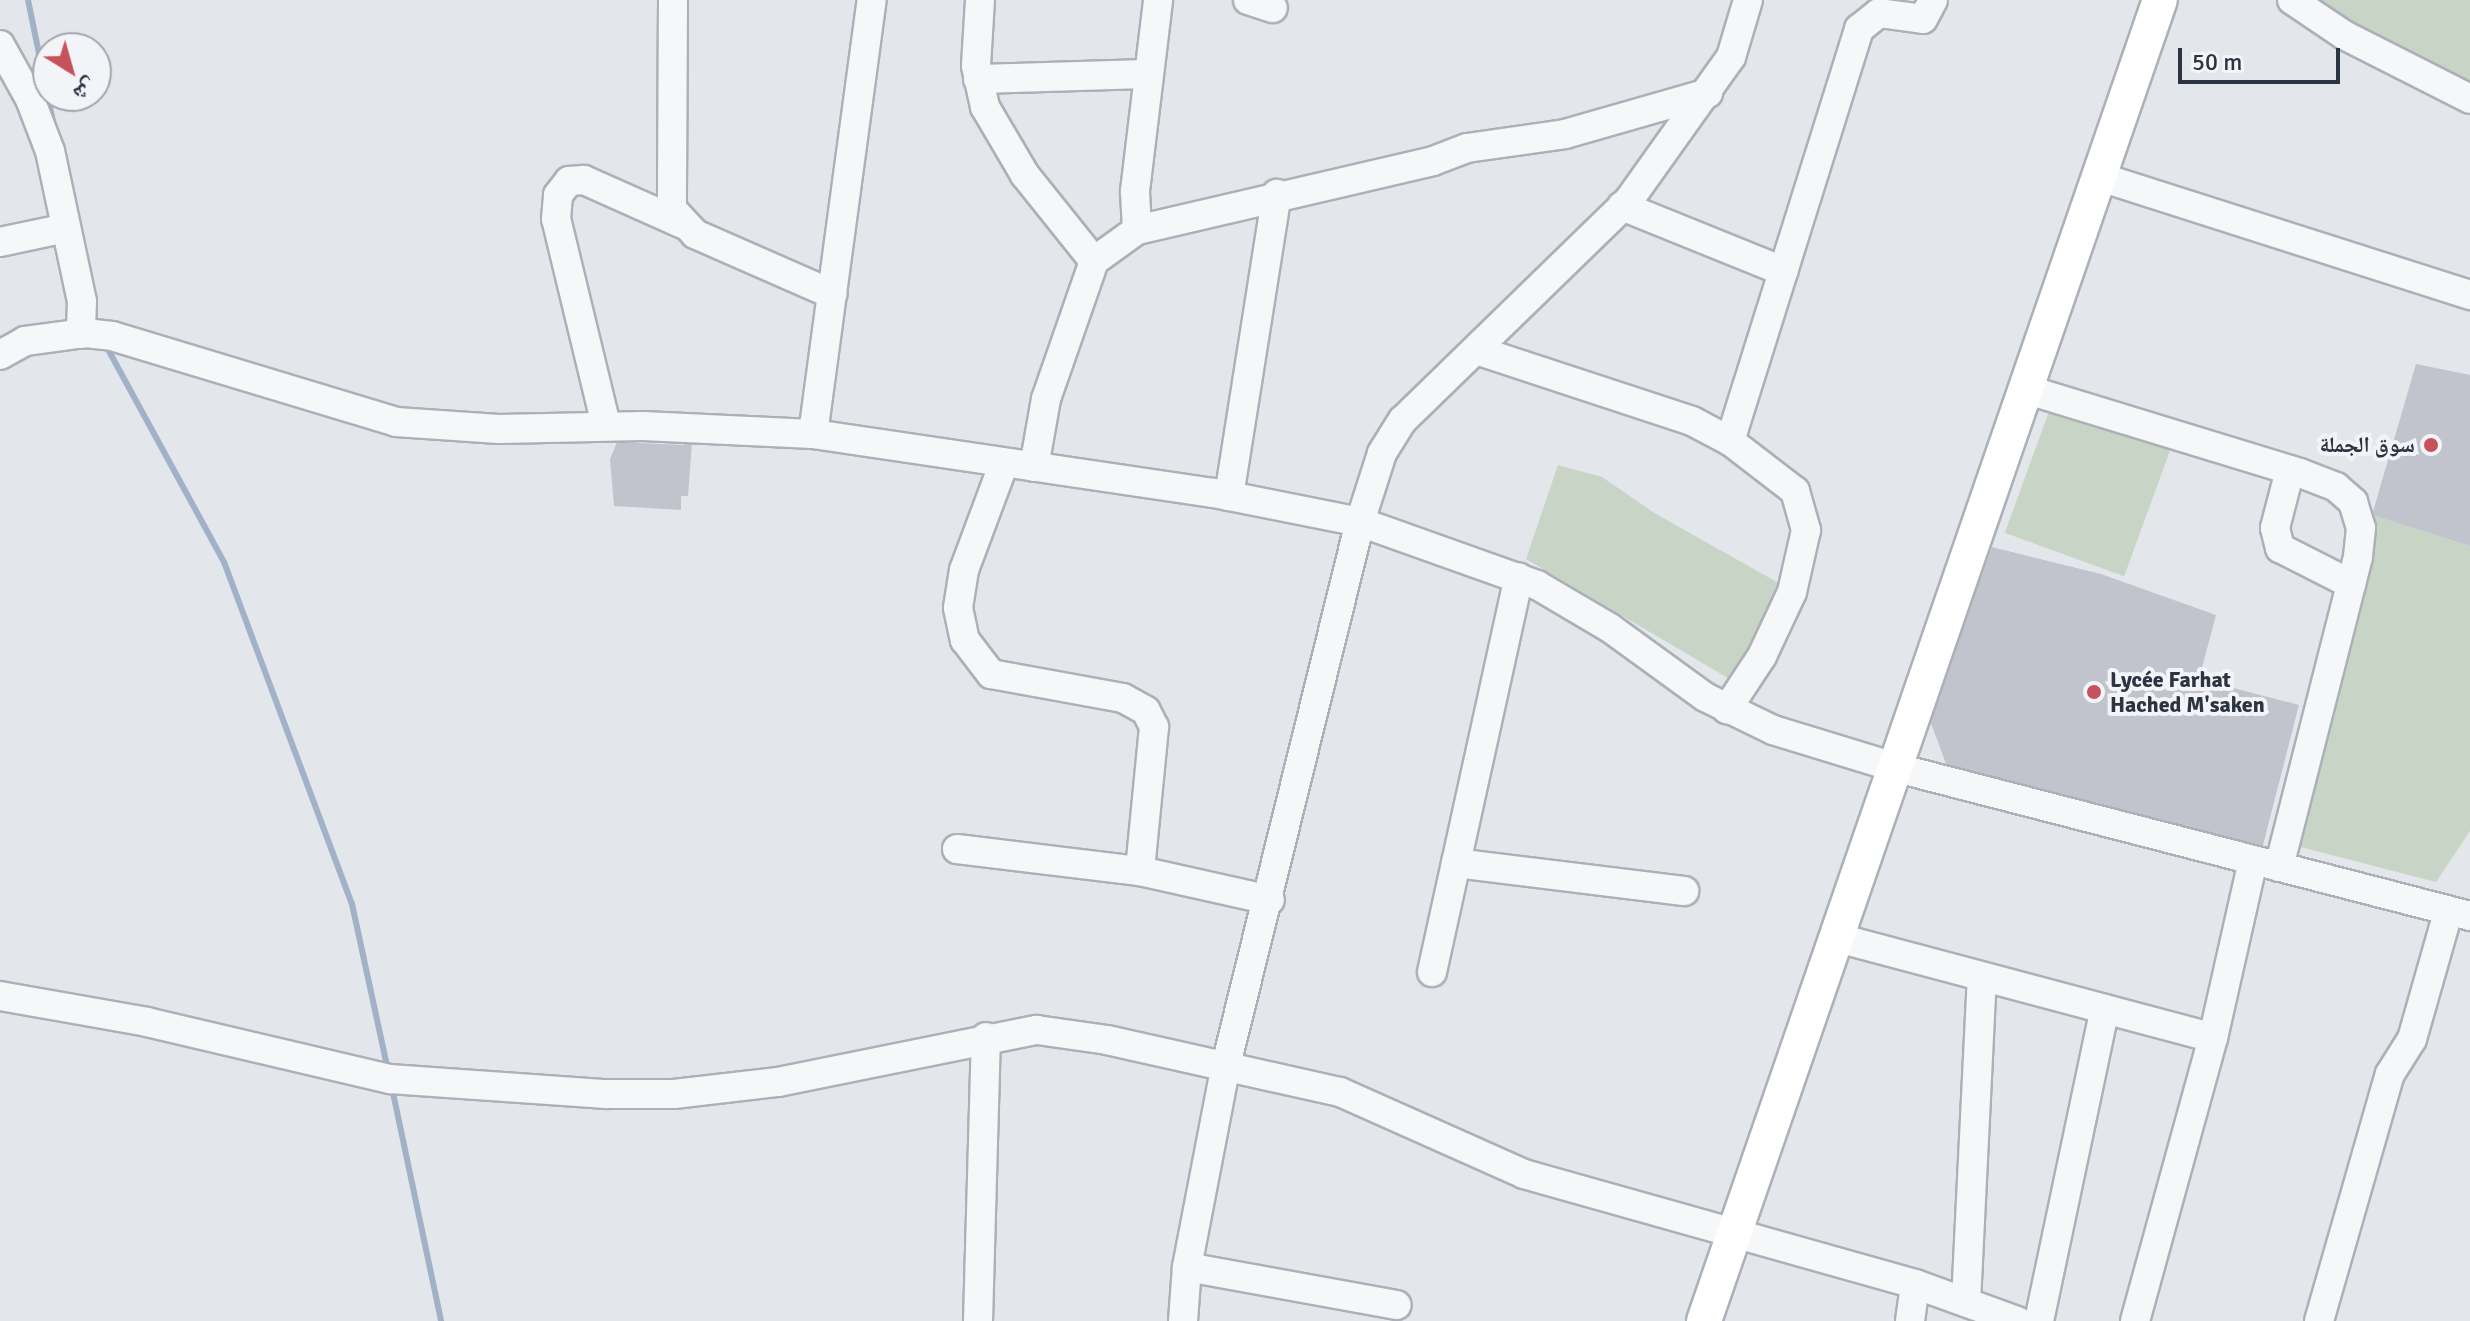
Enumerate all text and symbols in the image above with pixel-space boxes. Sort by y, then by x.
north arrow [32,32,112,112]
scale bar [2182,32,2344,82]
text: 50 m [2192,47,2242,77]
text: ش [68,72,103,108]
place label: سوق الجملة [2319,432,2415,458]
marker: سوق الجملة [2422,436,2440,454]
place label: Lycée Farhat Hached M'saken [2110,666,2265,718]
marker: Lycée Farhat Hached M'saken [2085,683,2103,701]

